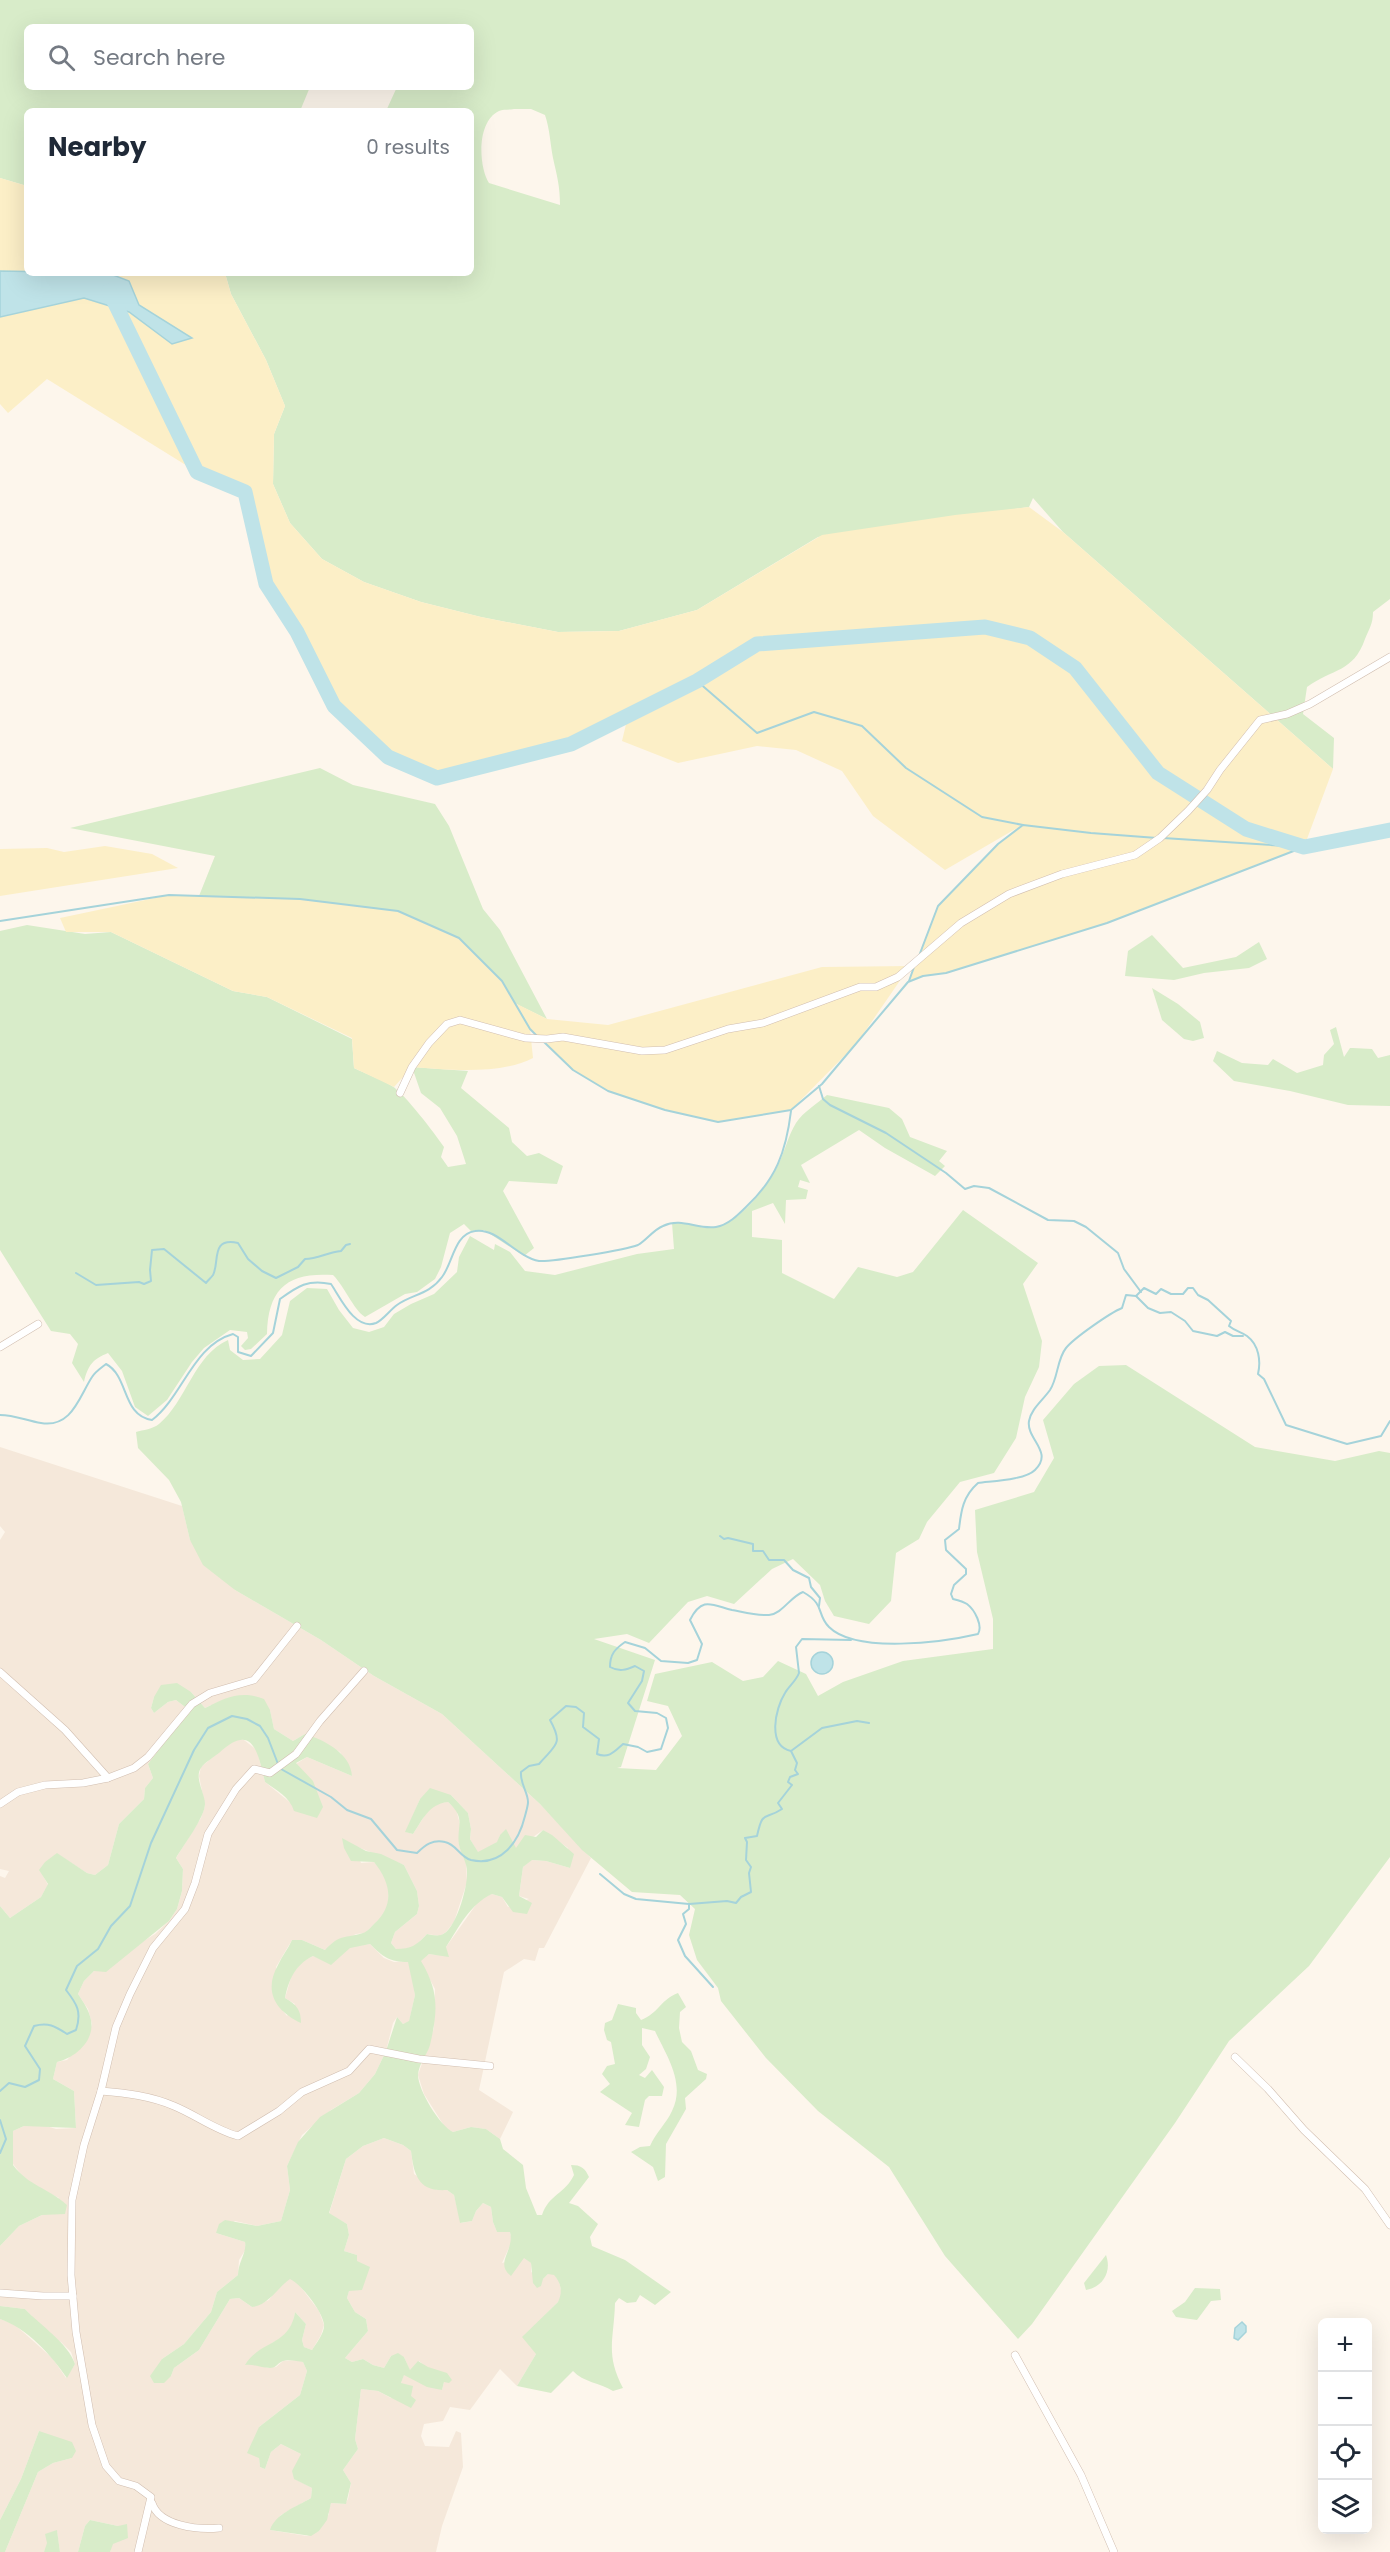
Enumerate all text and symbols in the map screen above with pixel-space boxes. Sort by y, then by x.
search box [24,24,474,90]
icon: search [45,41,78,74]
text: Search here [93,42,226,73]
text: Nearby [48,129,146,165]
text: 0 results [366,133,450,161]
map controls [1318,2318,1372,2534]
button: + [1318,2318,1372,2372]
button: − [1318,2372,1372,2426]
button: locate [1318,2426,1372,2480]
button: layers [1318,2480,1372,2534]

